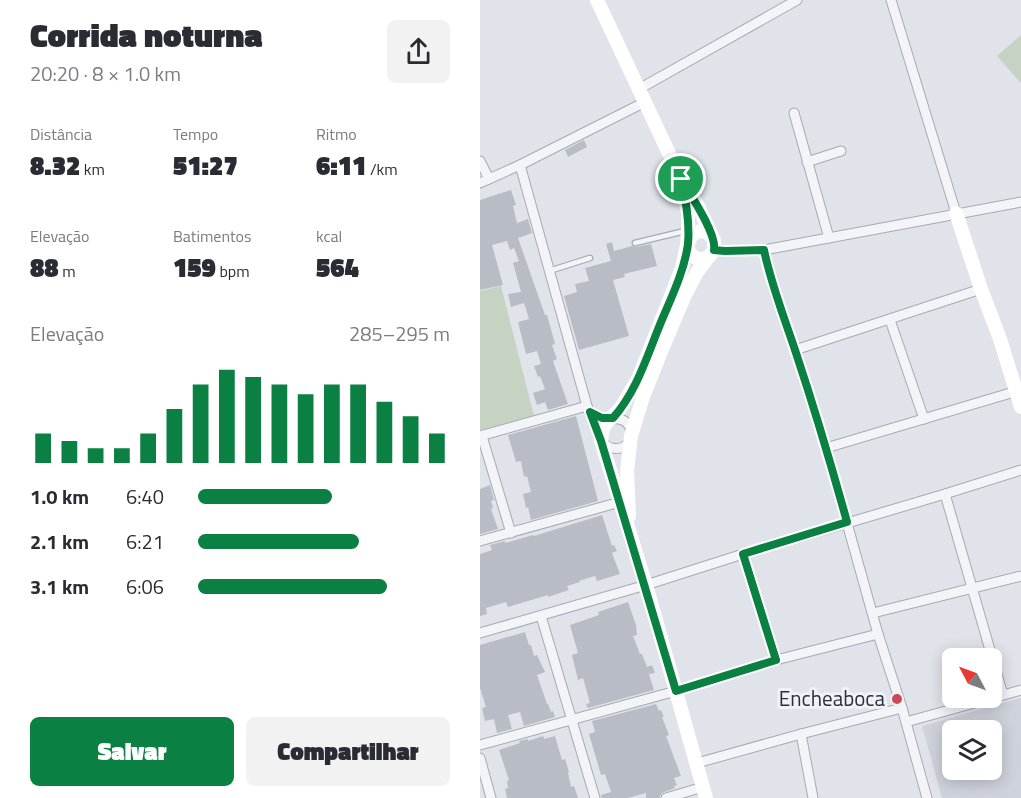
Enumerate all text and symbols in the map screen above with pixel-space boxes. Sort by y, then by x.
text: Corrida noturna [30,10,263,60]
button: share [387,20,450,83]
text: 20:20 · 8 × 1.0 km [30,58,181,89]
text: Distância [30,122,92,146]
text: Tempo [173,122,218,146]
text: Ritmo [316,122,357,146]
text: 8.32 [30,146,80,185]
text: 51:27 [173,146,238,185]
text: 6:11 [316,146,366,185]
pin [655,153,706,204]
text: km [80,157,105,181]
text: /km [366,157,398,181]
icon: arrive [664,162,697,195]
text: Elevação [30,224,90,248]
text: Batimentos [173,224,252,248]
text: kcal [316,224,342,248]
text: 88 [30,248,59,287]
text: 159 [173,248,216,287]
text: 564 [316,248,359,287]
text: m [59,259,76,283]
text: bpm [216,259,250,283]
text: Elevação [30,318,104,349]
text: 285–295 m [349,318,450,349]
text: 1.0 km [30,481,89,512]
text: 6:40 [126,481,164,512]
text: 2.1 km [30,526,89,557]
text: 6:21 [126,526,164,557]
text: 3.1 km [30,571,89,602]
text: 6:06 [126,571,164,602]
north arrow [942,648,1002,708]
map controls [942,648,1002,780]
place label: Encheaboca [779,682,885,714]
marker: Encheaboca [890,692,904,706]
button: Salvar [30,717,234,786]
button: Compartilhar [246,717,450,786]
button: layers [942,720,1002,780]

